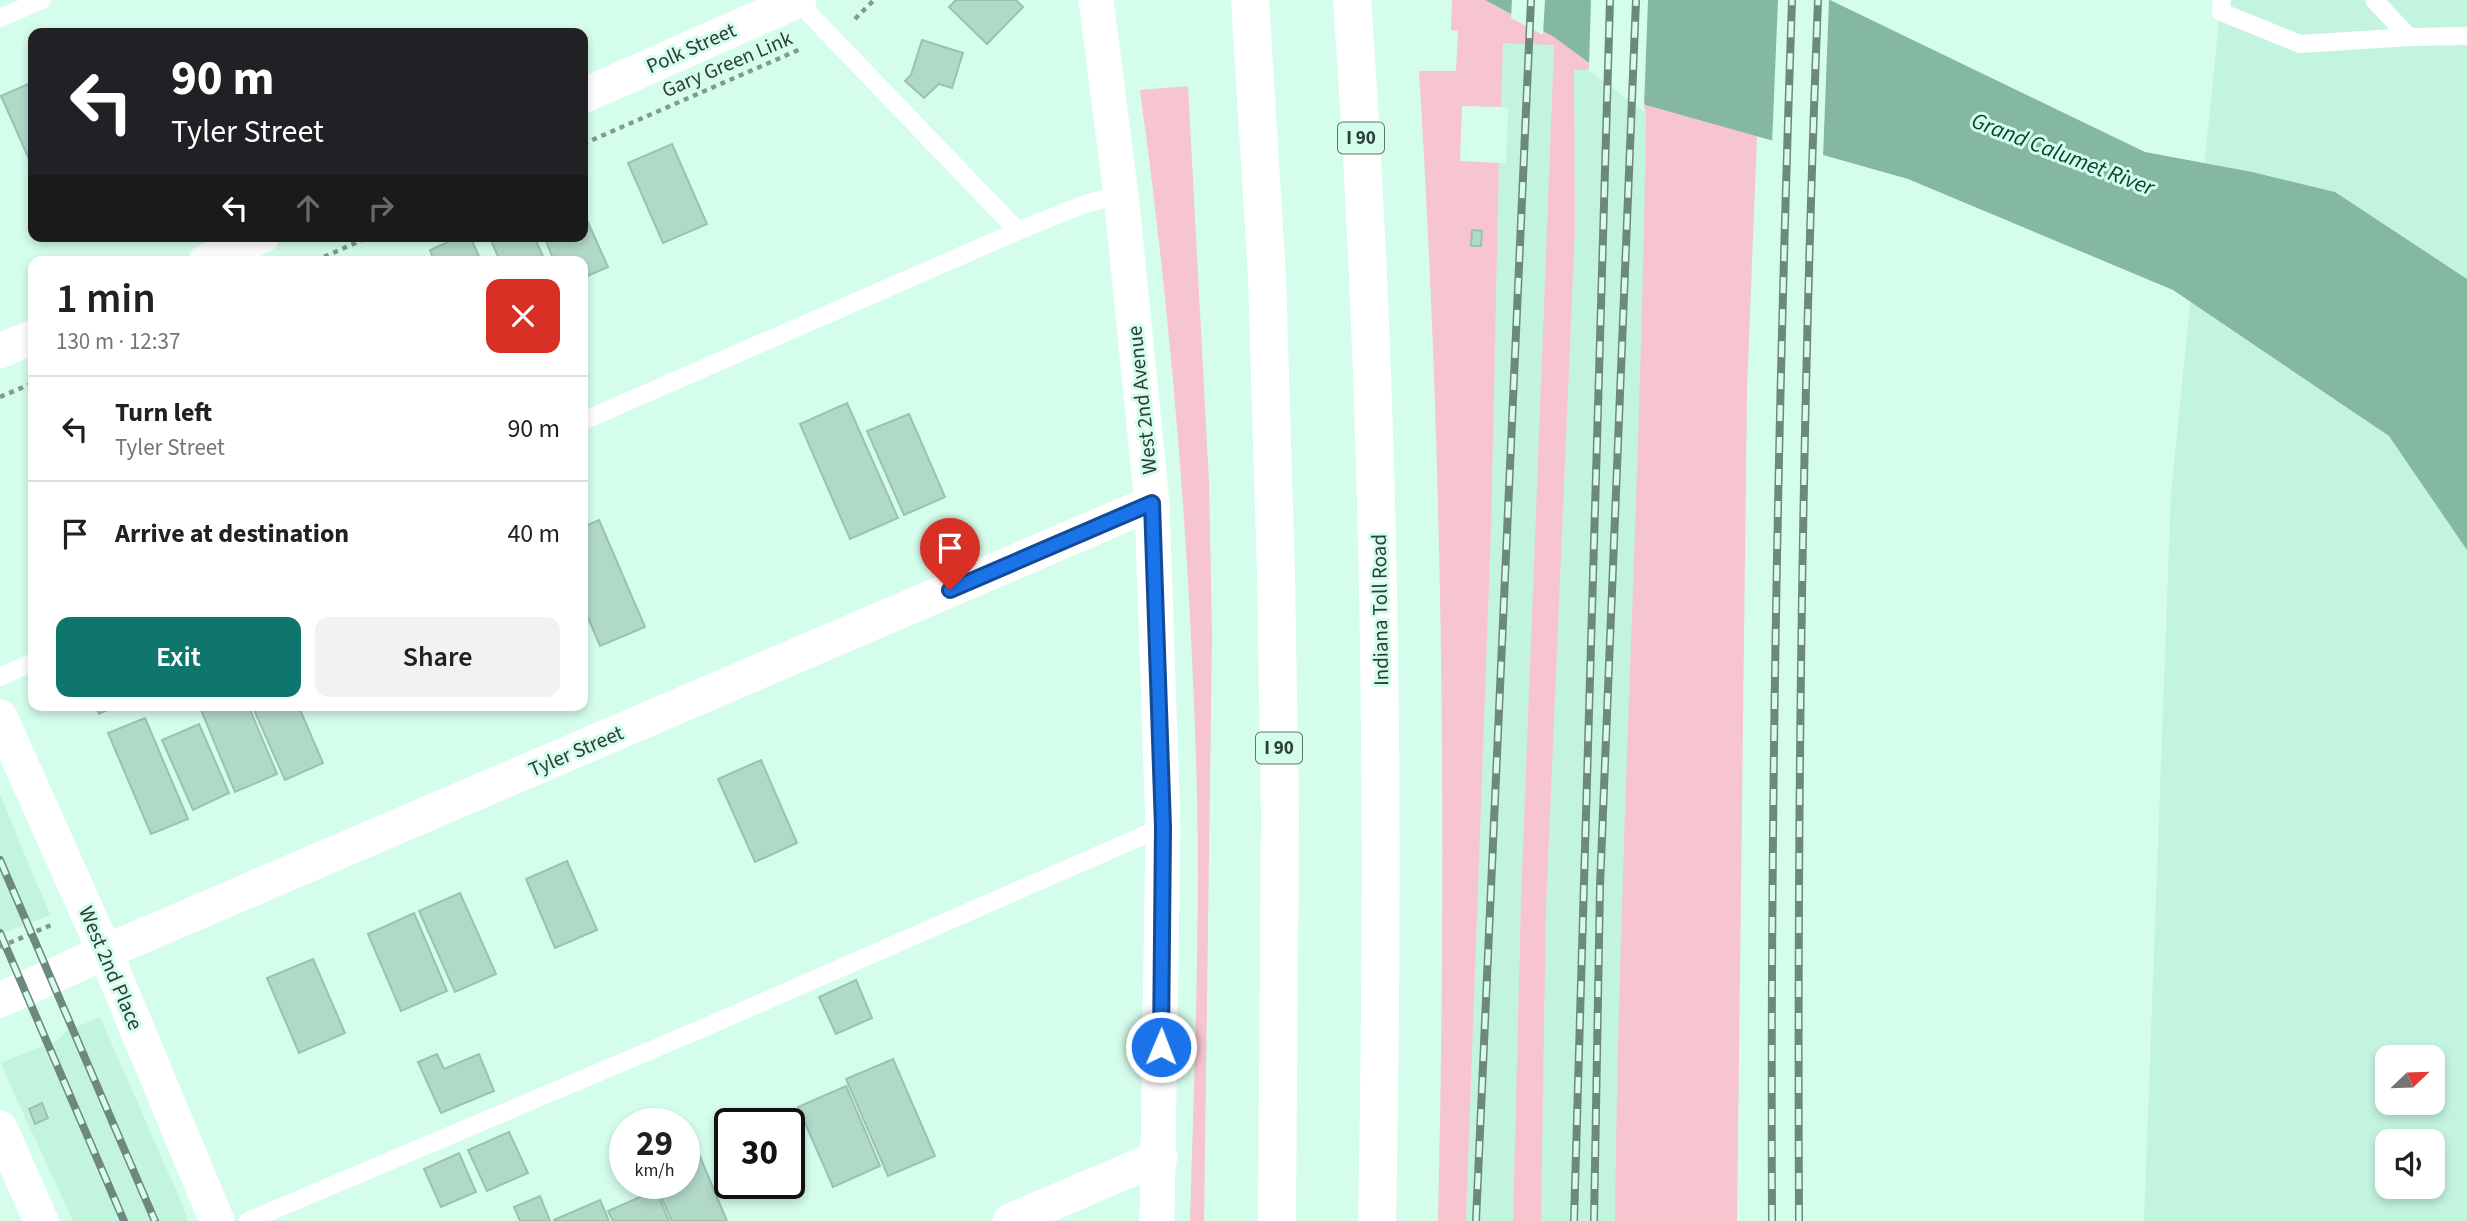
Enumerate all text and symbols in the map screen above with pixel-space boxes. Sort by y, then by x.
street label: Polk Street [641,15,741,81]
street label: Gary Green Link [657,23,797,105]
text: 90 m [171,44,275,114]
icon: left [56,56,147,147]
water label: Grand Calumet River [1967,104,2160,204]
text: Tyler Street [171,109,324,155]
road number: I 90 [1338,122,1384,154]
icon: left [216,189,254,227]
icon: ahead [289,189,327,227]
icon: right [362,189,400,227]
text: 1 min [56,269,156,329]
button: close [486,279,560,353]
street label: West 2nd Avenue [1119,324,1165,476]
text: 130 m · 12:37 [56,325,180,358]
text: Turn left [115,394,212,431]
icon: left [56,410,94,448]
text: 90 m [507,410,560,447]
text: Tyler Street [115,431,225,464]
icon: arrive [56,515,94,553]
text: Arrive at destination [115,515,349,552]
text: 40 m [507,515,560,552]
pin [920,518,980,590]
icon: arrive [931,529,969,567]
street label: Indiana Toll Road [1364,534,1396,686]
button: Exit [56,617,301,697]
button: Share [315,617,560,697]
street label: Tyler Street [524,718,628,784]
road number: I 90 [1256,733,1302,764]
street label: West 2nd Place [71,901,151,1035]
position arrow [1124,1010,1198,1084]
north arrow [2375,1045,2445,1115]
map controls [2375,1045,2445,1199]
speed limit sign: 30 [714,1108,805,1199]
text: 29 [636,1119,673,1169]
button: sound [2375,1129,2445,1199]
text: km/h [635,1158,674,1183]

